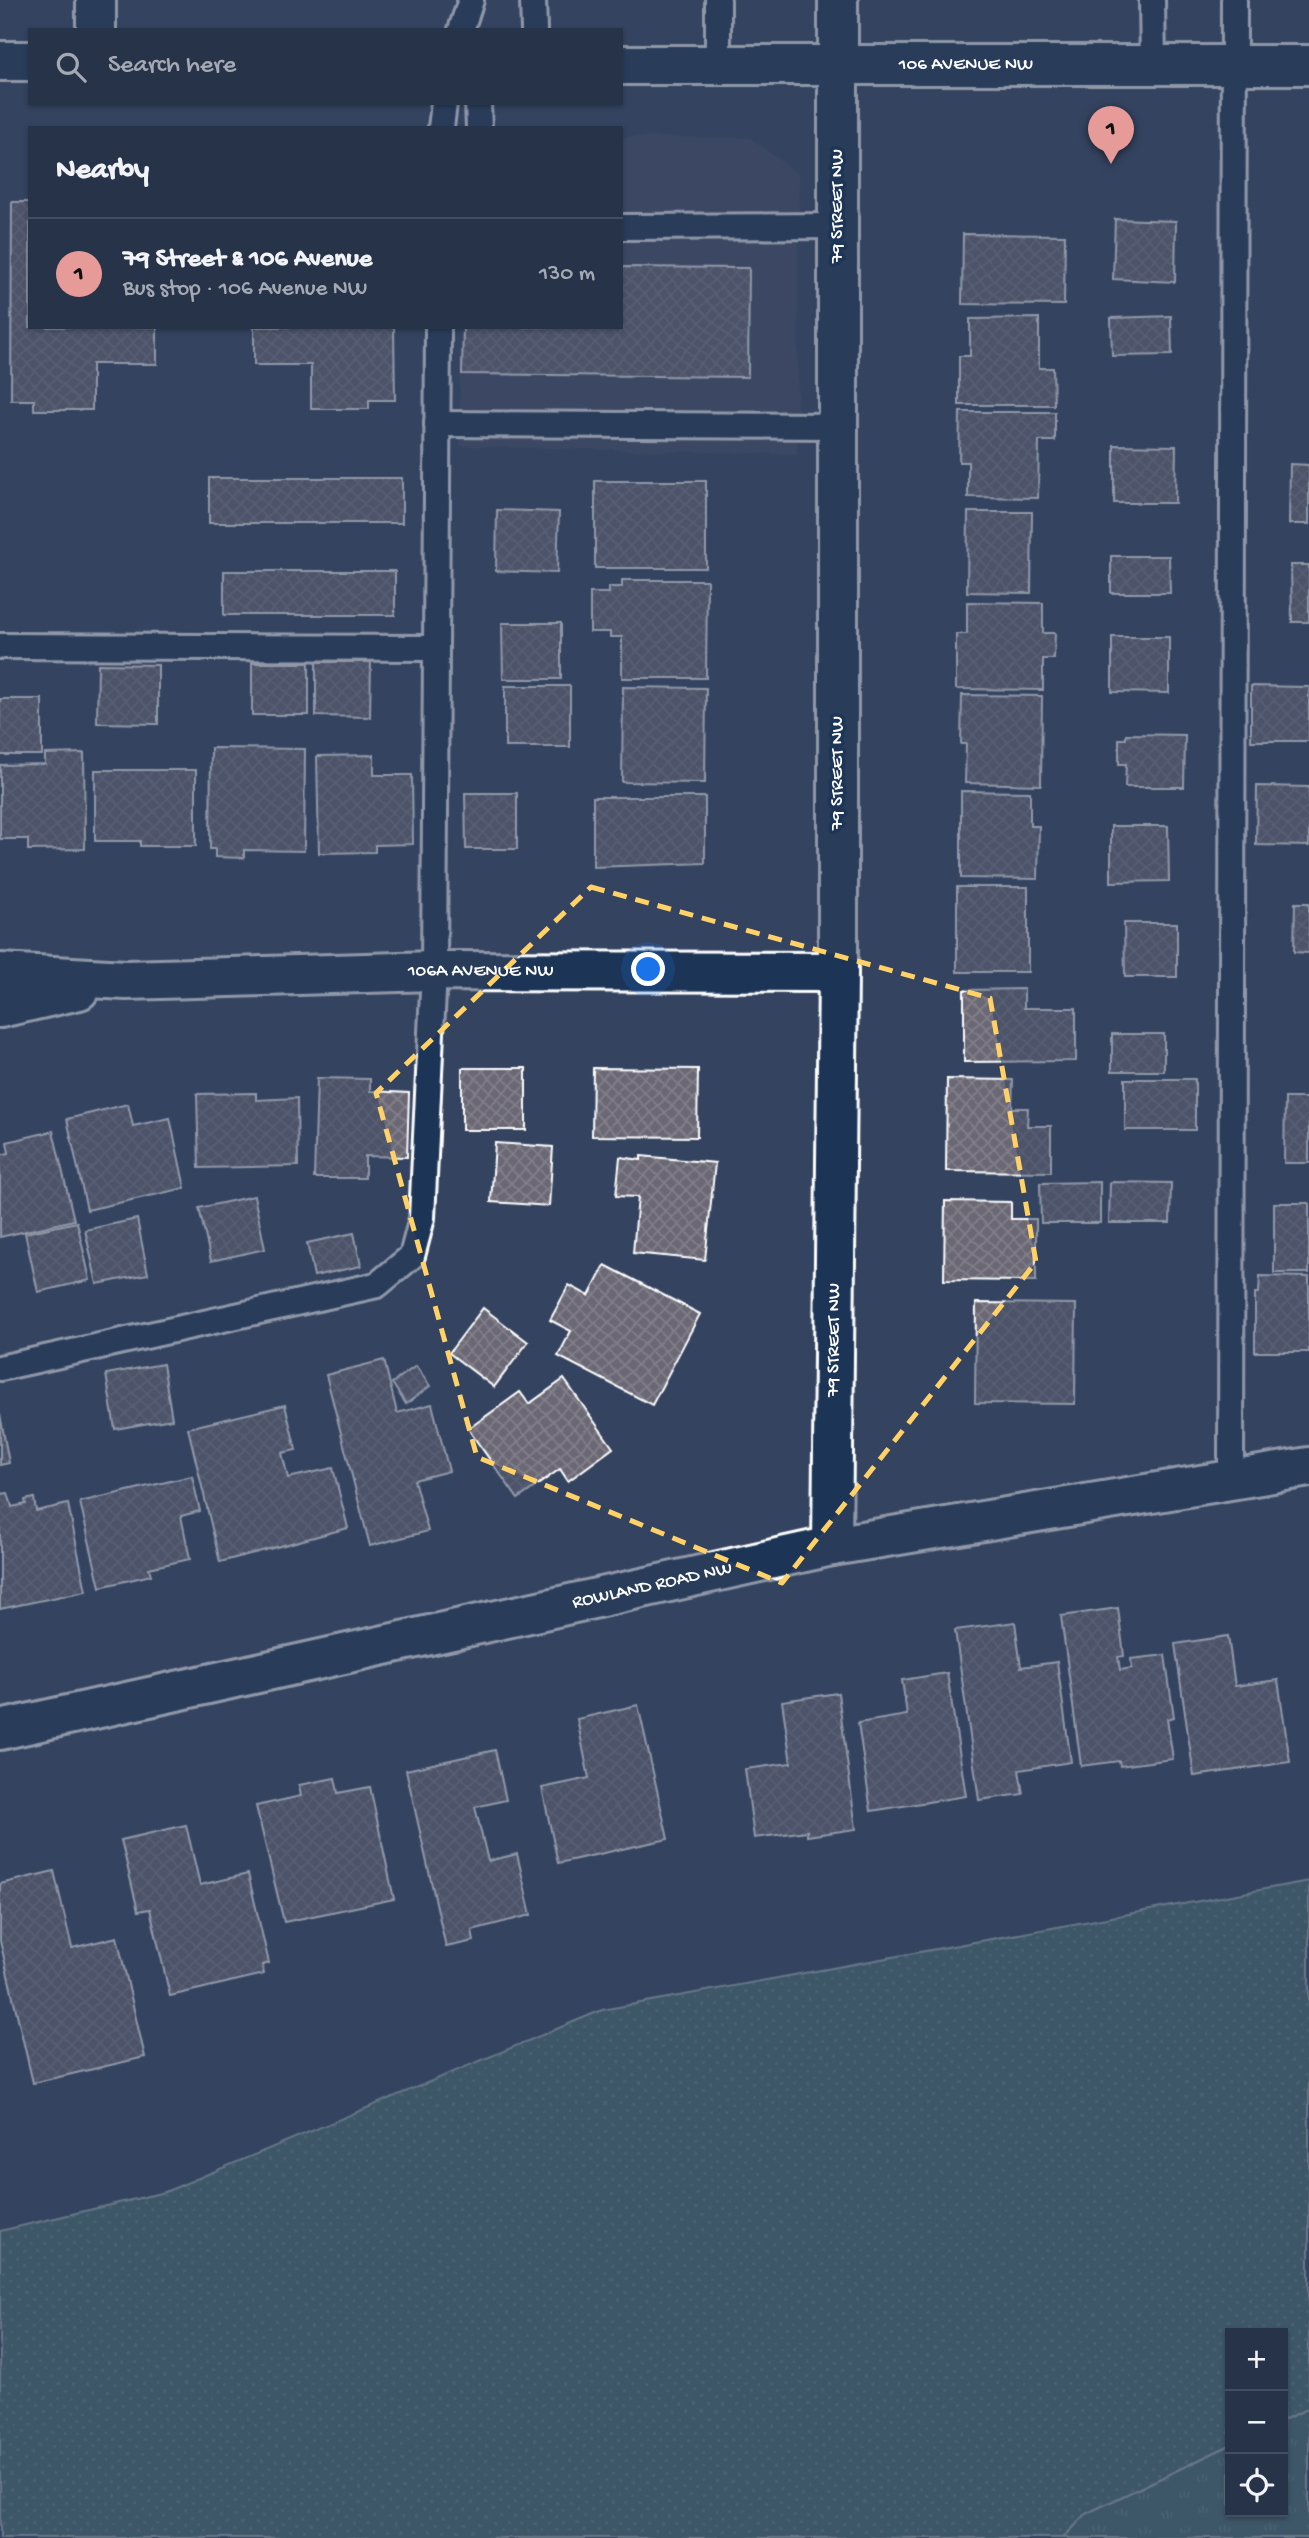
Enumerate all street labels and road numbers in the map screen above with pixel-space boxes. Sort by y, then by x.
street label: 106 AVENUE NW [898,54,1033,77]
street label: 79 STREET NW [827,149,850,264]
street label: 79 STREET NW [827,716,850,831]
street label: 106A AVENUE NW [406,959,554,983]
street label: 79 STREET NW [822,1283,846,1398]
street label: ROWLAND ROAD NW [570,1557,734,1615]

